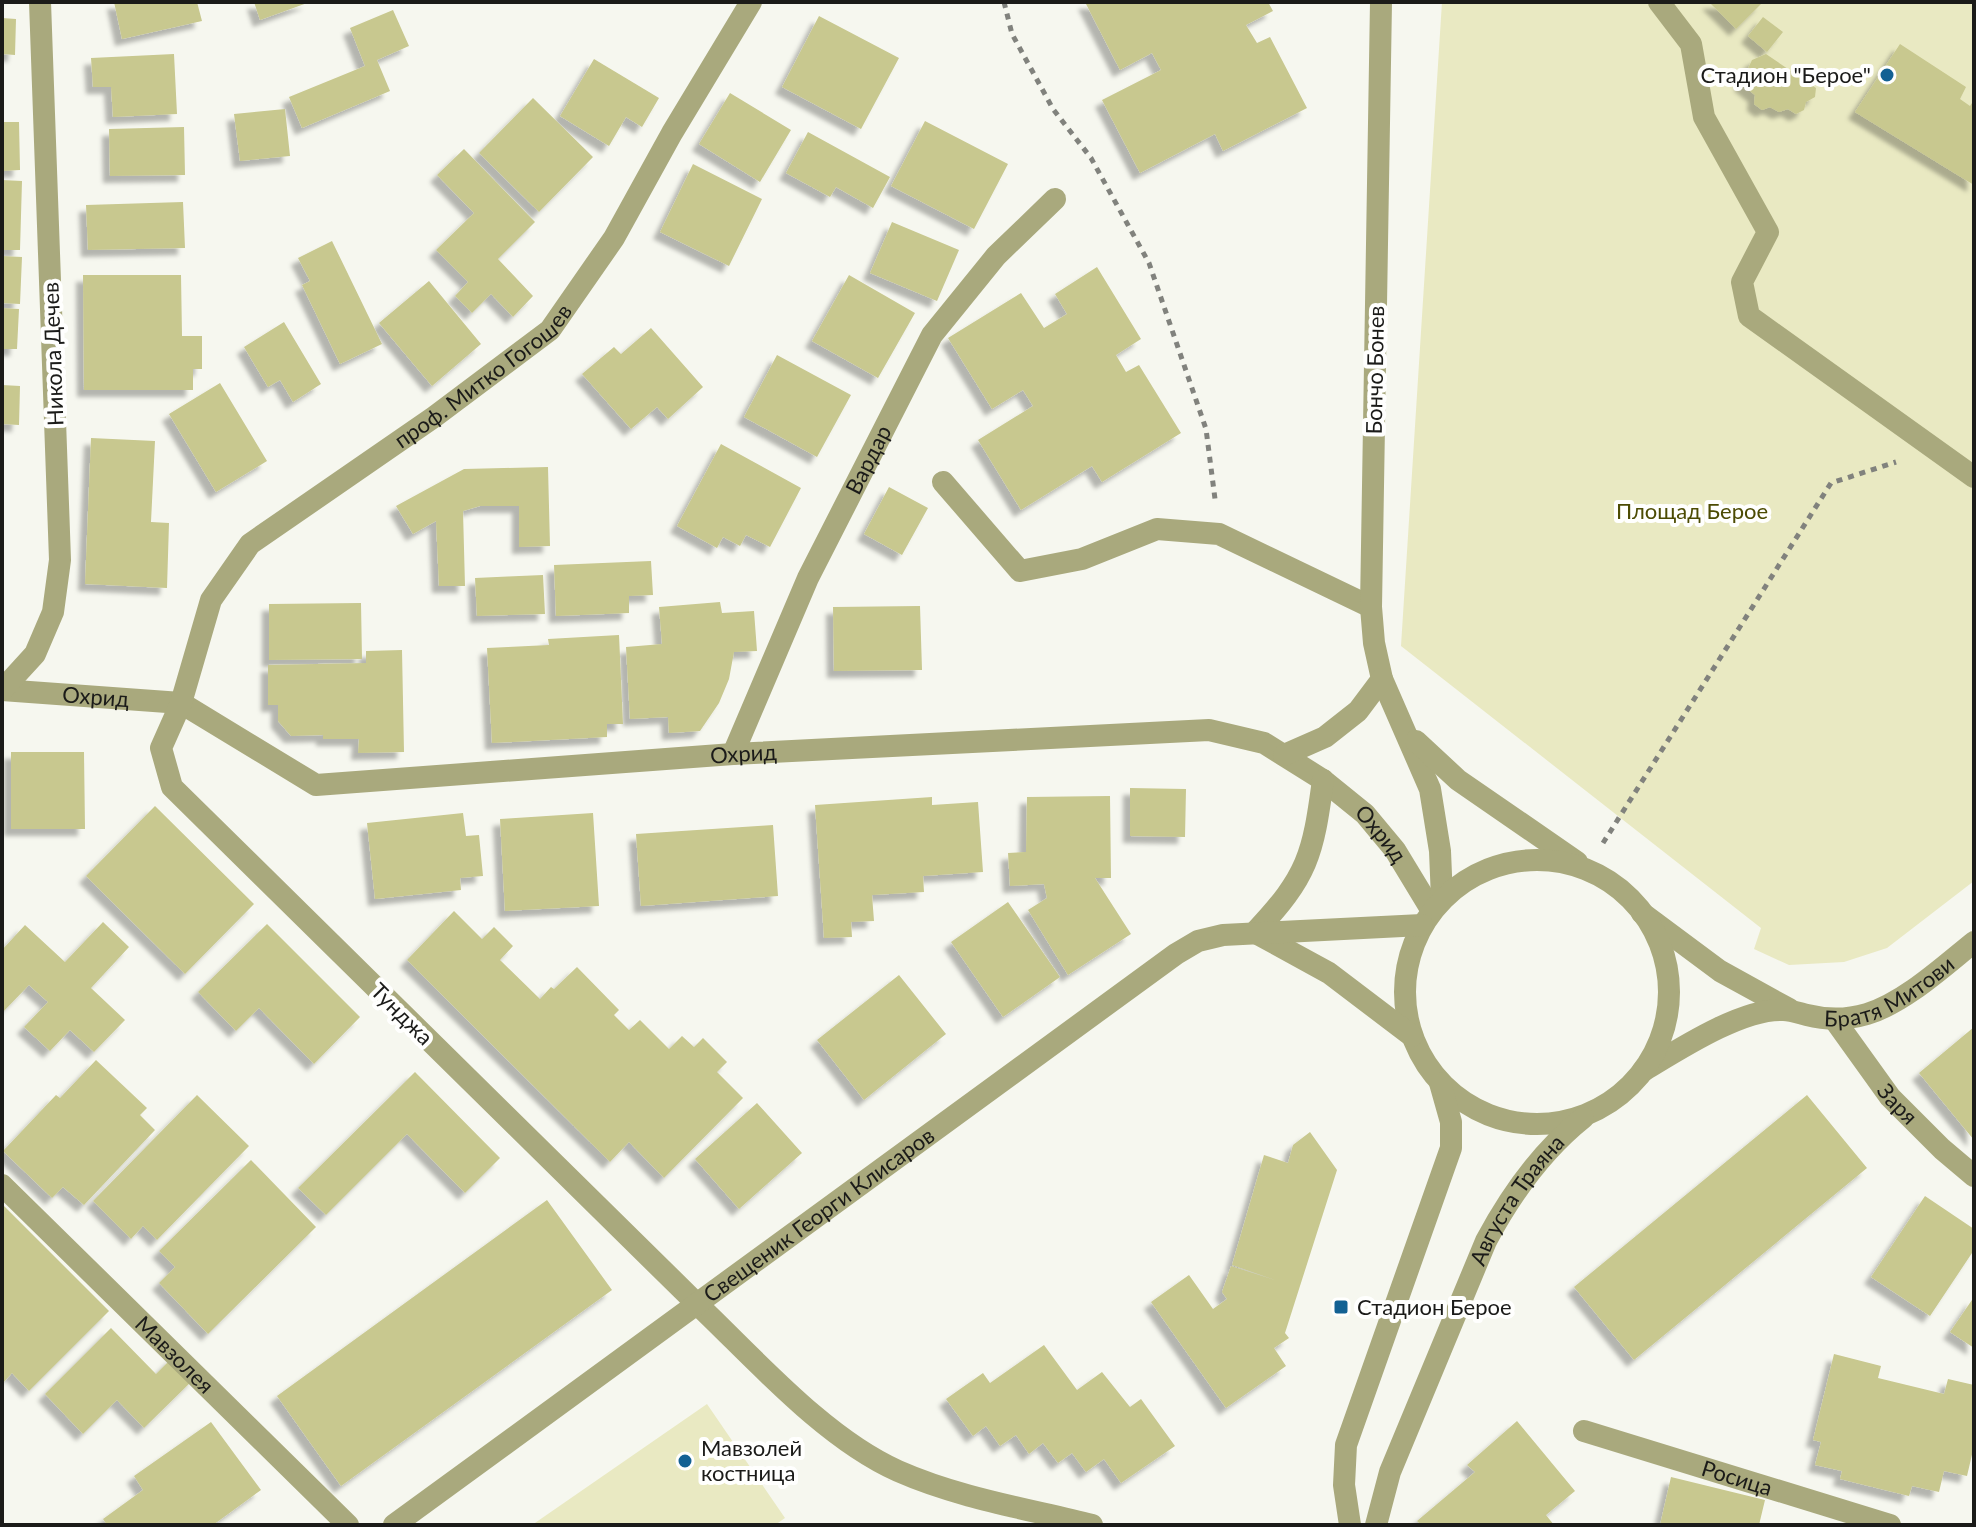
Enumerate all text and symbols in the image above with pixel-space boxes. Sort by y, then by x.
place label: Стадион "Берое" [1701,61,1871,88]
marker: Стадион "Берое" [1878,66,1896,84]
street label: Никола Дечев [36,282,69,426]
street label: проф. Митко Гогошев [389,298,577,453]
street label: Бончо Бонев [1360,305,1389,435]
street label: Вардар [839,421,897,499]
park label: Площад Берое [1616,497,1768,524]
street label: Охрид [61,680,130,712]
street label: Охрид [709,738,778,769]
street label: Охрид [1350,799,1413,868]
street label: Братя Митови [1823,950,1959,1032]
street label: Тунджа [366,977,439,1050]
street label: Заря [1872,1078,1923,1130]
street label: Свещеник Георги Клисаров [698,1121,939,1308]
street label: Августа Траяна [1463,1129,1569,1269]
place label: Стадион Берое [1357,1293,1512,1320]
marker: Стадион Берое [1332,1298,1350,1316]
street label: Мавзолея [130,1310,220,1399]
place label: Мавзолей костница [701,1434,802,1486]
marker: Мавзолей костница [676,1452,694,1470]
street label: Росица [1698,1454,1776,1501]

